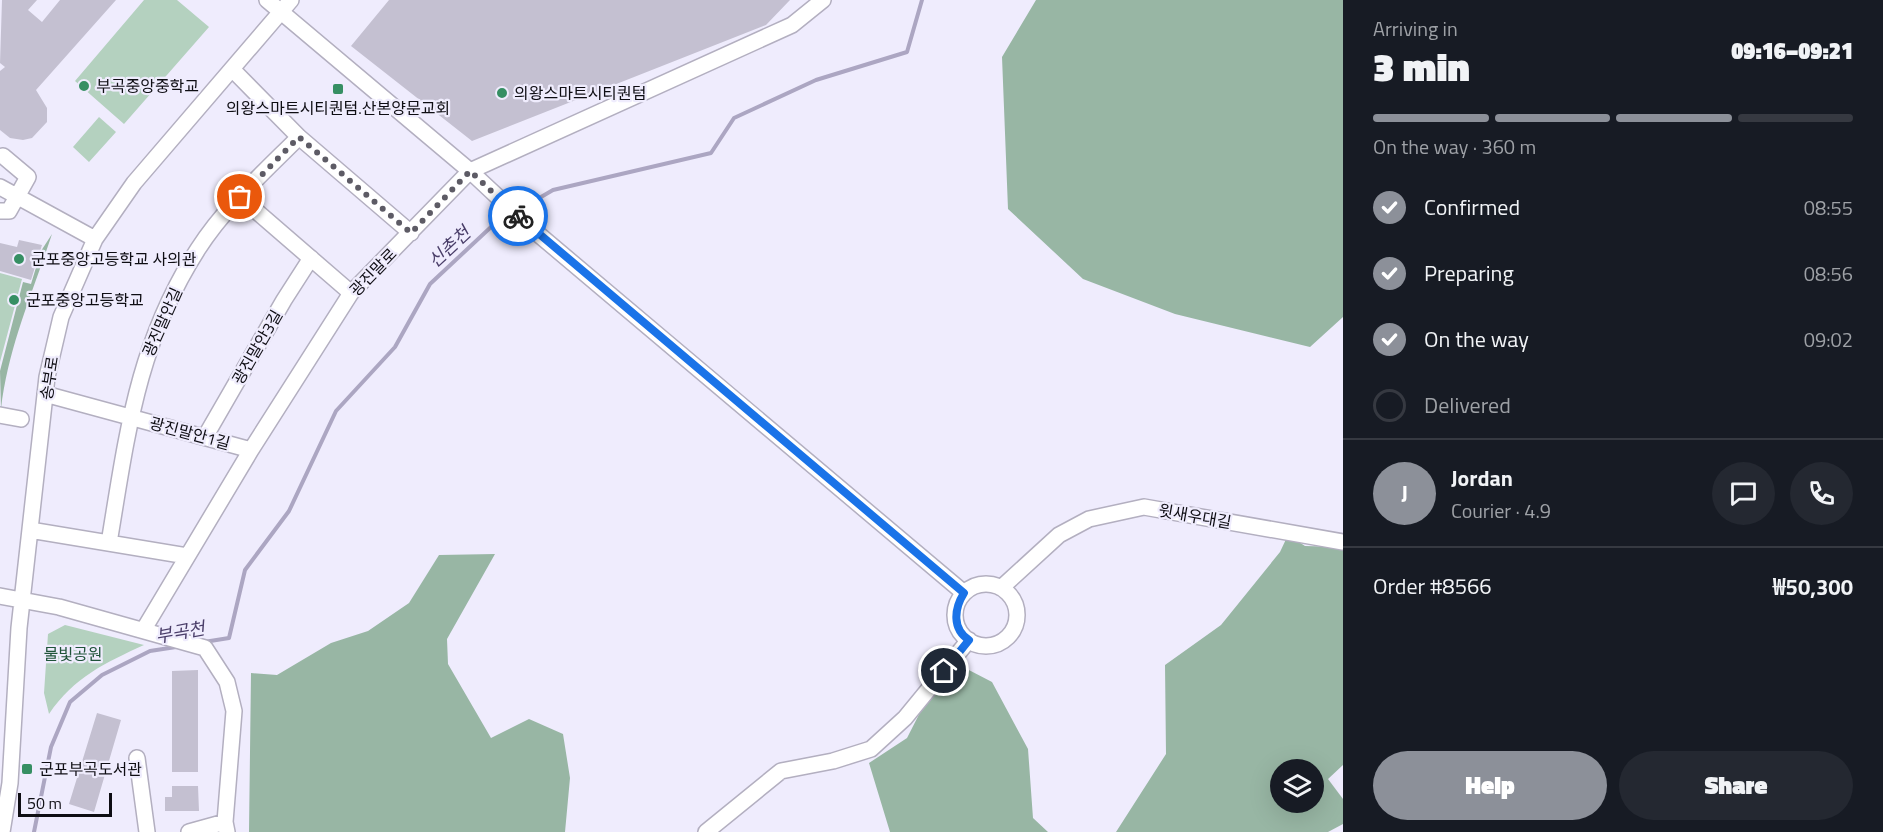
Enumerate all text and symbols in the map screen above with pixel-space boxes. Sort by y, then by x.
text: Arriving in [1373,13,1458,44]
text: 09:16–09:21 [1731,34,1853,68]
text: 3 min [1373,37,1470,96]
place label: 부곡중앙중학교 [96,74,199,98]
marker: 부곡중앙중학교 [77,79,91,93]
place label: 의왕스마트시티퀀텀 [514,81,646,105]
marker: 의왕스마트시티퀀텀.산본양문교회 [331,82,345,96]
marker: 의왕스마트시티퀀텀 [495,86,509,100]
place label: 의왕스마트시티퀀텀.산본양문교회 [226,96,450,120]
text: On the way · 360 m [1373,131,1536,162]
pin [214,171,265,222]
icon: bag [223,180,256,213]
courier [488,186,548,246]
text: Confirmed [1424,190,1520,224]
icon: check [1373,191,1406,224]
text: 08:55 [1804,192,1853,223]
icon: bike [502,200,535,233]
water label: 신촌천 [422,219,478,274]
street label: 광진말로 [344,242,402,302]
place label: 군포중앙고등학교 사의관 [31,247,197,271]
marker: 군포중앙고등학교 사의관 [12,252,26,266]
text: Preparing [1424,256,1514,290]
icon: check [1373,257,1406,290]
text: 08:56 [1804,258,1853,289]
street label: 광진말안길 [136,283,188,361]
place label: 군포중앙고등학교 [26,288,144,312]
marker: 군포중앙고등학교 [7,293,21,307]
street label: 광진말안3길 [226,305,288,389]
text: On the way [1424,322,1529,356]
icon: check [1373,323,1406,356]
text: 09:02 [1804,324,1853,355]
street label: 송부로 [34,354,64,402]
text: Delivered [1424,388,1511,422]
street label: 광진말안1길 [147,411,233,455]
text: Jordan [1451,461,1513,495]
button: chat [1712,462,1775,525]
button: phone [1790,462,1853,525]
text: J [1401,476,1408,510]
text: Courier · 4.9 [1451,495,1551,526]
street label: 윗새우대길 [1157,498,1233,534]
text: Order #8566 [1373,569,1492,603]
text: ₩50,300 [1773,570,1853,604]
water label: 부곡천 [153,614,209,650]
park label: 물빛공원 [44,642,102,666]
pin [918,645,969,696]
icon: home [927,654,960,687]
button: Help [1373,751,1607,820]
button: Share [1619,751,1853,820]
place label: 군포부곡도서관 [39,757,142,781]
map controls [1270,759,1324,813]
button: layers [1270,759,1324,813]
marker: 군포부곡도서관 [20,762,34,776]
scale bar [18,790,112,818]
text: 50 m [27,791,62,815]

